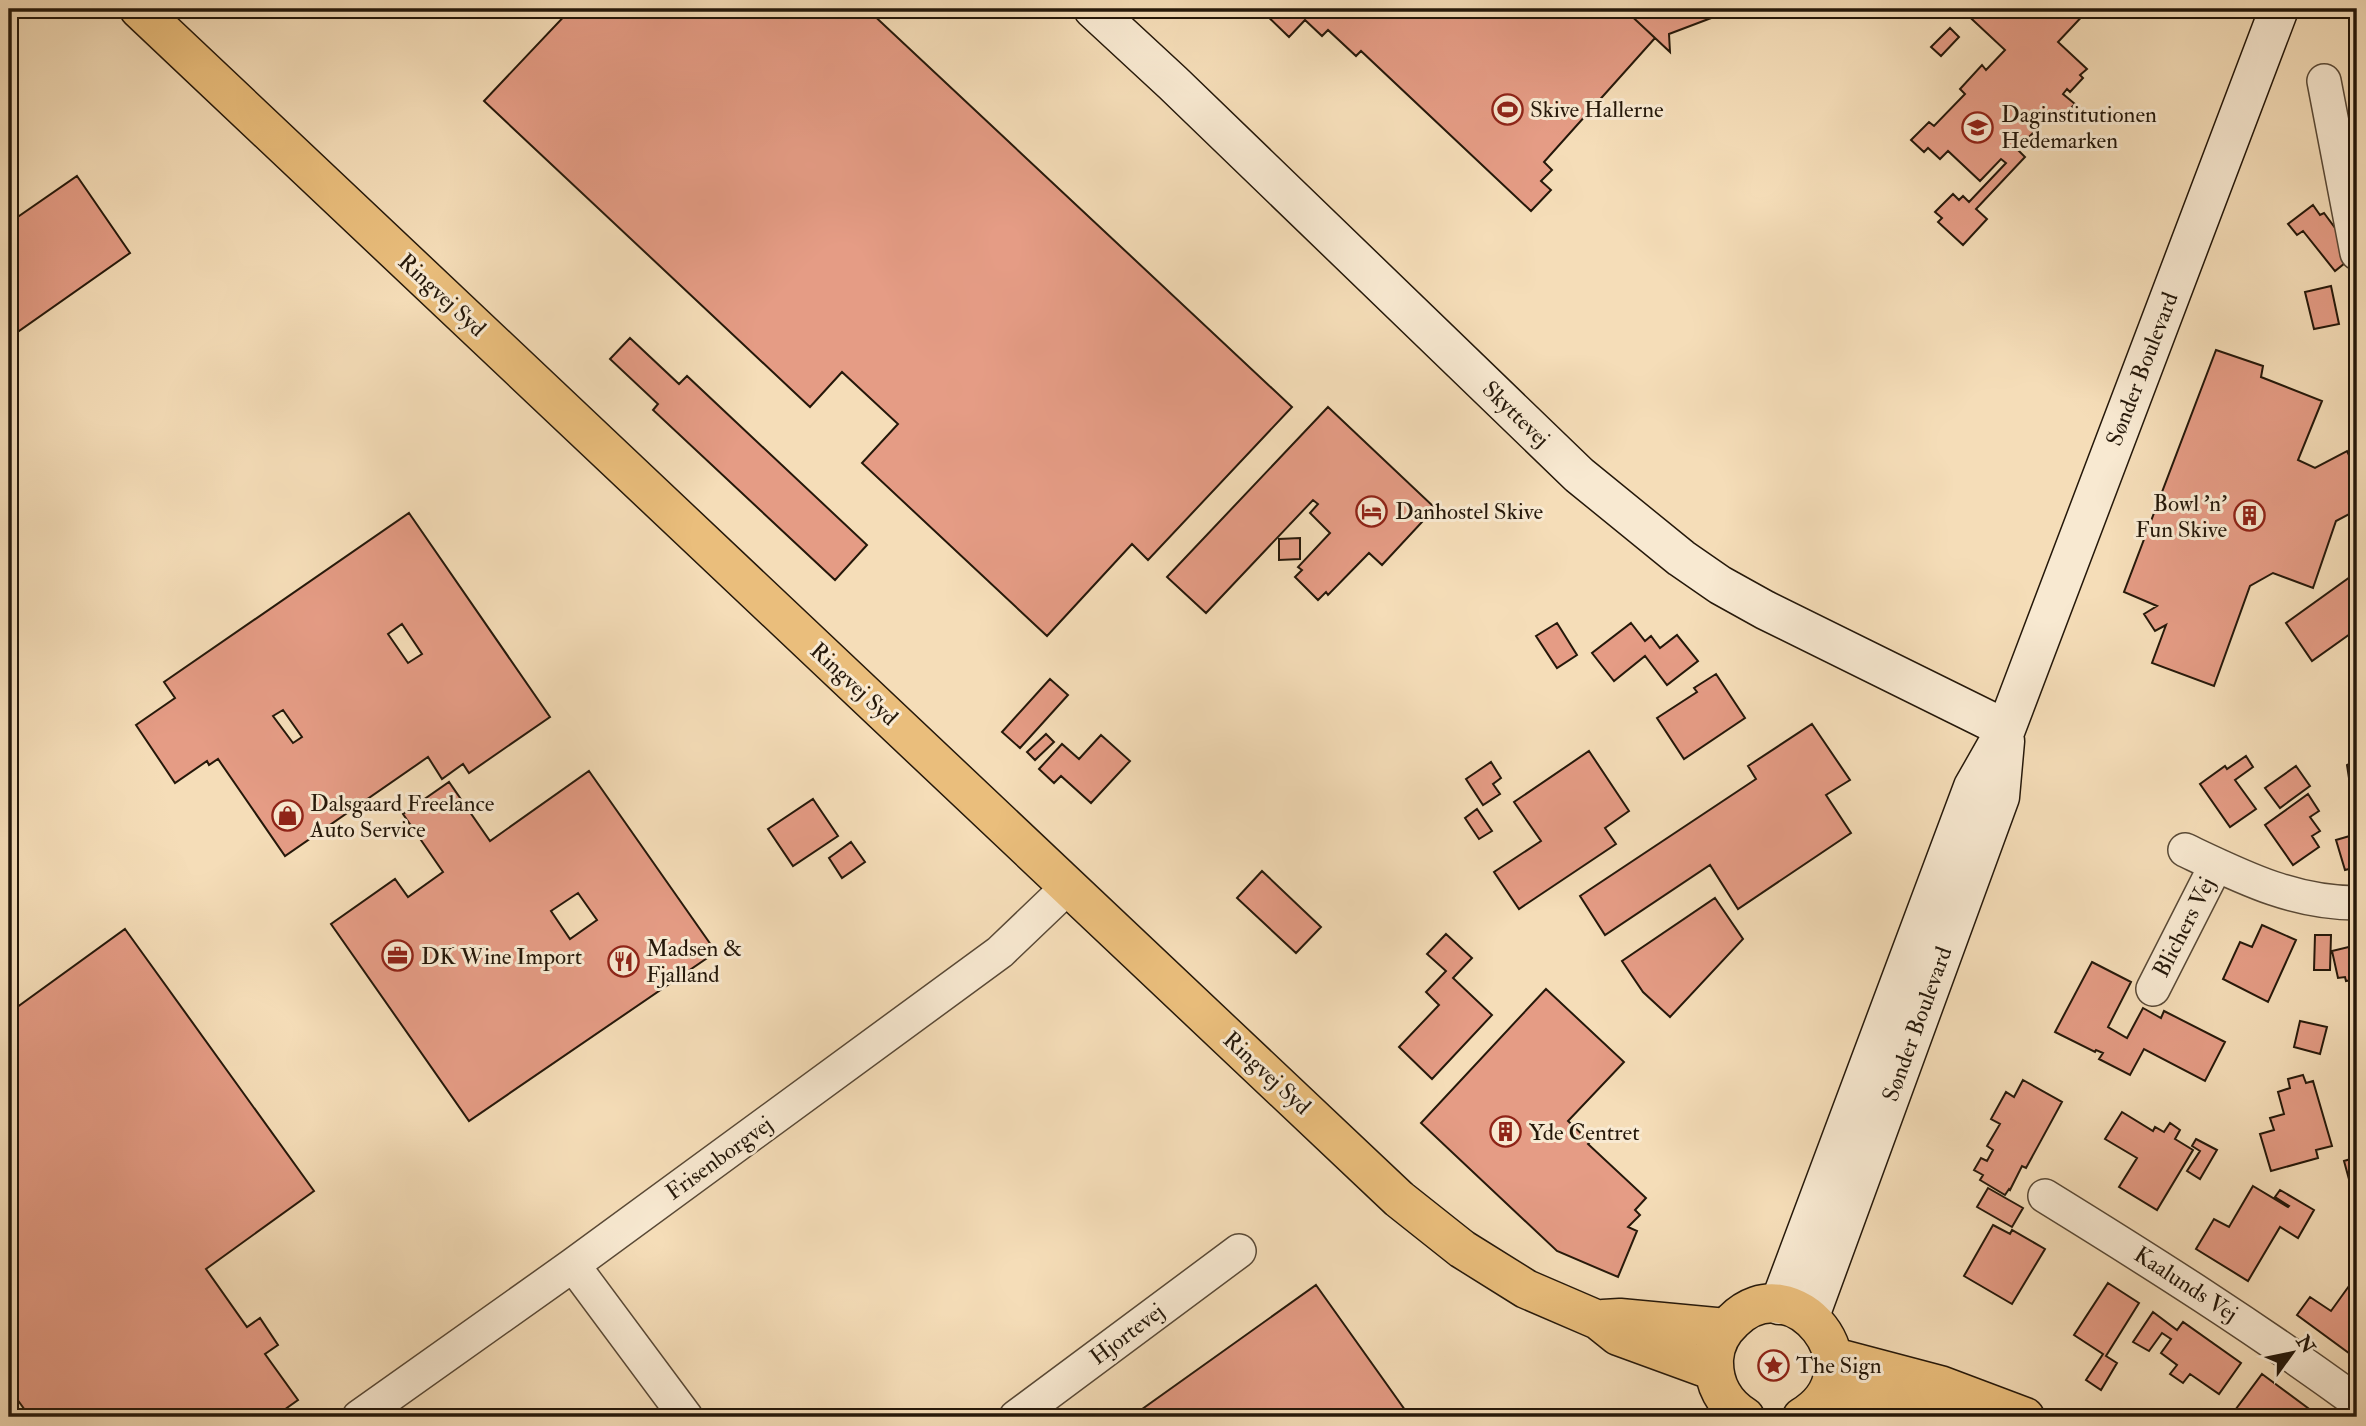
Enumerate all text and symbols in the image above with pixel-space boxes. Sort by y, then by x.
sports icon: Skive Hallerne [1490,92,1524,126]
place label: Skive Hallerne [1530,95,1664,124]
place label: Daginstitutionen Hedemarken [2001,100,2157,155]
school or university icon: Daginstitutionen Hedemarken [1961,110,1995,144]
street label: Ringvej Syd [392,247,492,343]
street label: Sønder Boulevard [2099,288,2185,450]
street label: Skyttevej [1476,375,1556,453]
place label: Bowl 'n' Fun Skive [2135,489,2227,544]
hotel icon: Danhostel Skive [1355,494,1389,528]
place label: Danhostel Skive [1395,497,1543,526]
building icon: Bowl 'n' Fun Skive [2233,499,2267,533]
street label: Ringvej Syd [804,636,904,732]
place label: Dalsgaard Freelance Auto Service [309,789,495,844]
shop icon: Dalsgaard Freelance Auto Service [270,799,304,833]
street label: Blichers Vej [2146,872,2222,982]
place label: Madsen & Fjalland [646,934,742,989]
office icon: DK Wine Import [381,939,415,973]
place label: DK Wine Import [421,942,582,972]
street label: Sønder Boulevard [1876,943,1958,1105]
restaurant icon: Madsen & Fjalland [606,944,640,978]
street label: Ringvej Syd [1217,1025,1317,1121]
street label: Frisenborgvej [660,1110,778,1206]
building icon: Yde Centret [1489,1115,1523,1149]
place label: Yde Centret [1529,1118,1640,1147]
street label: Kaalunds Vej [2129,1240,2243,1328]
street label: Hjortevej [1084,1297,1170,1371]
north arrow [2258,1318,2328,1388]
text: N [2290,1330,2321,1359]
place icon: The Sign [1756,1348,1790,1382]
place label: The Sign [1796,1351,1882,1380]

